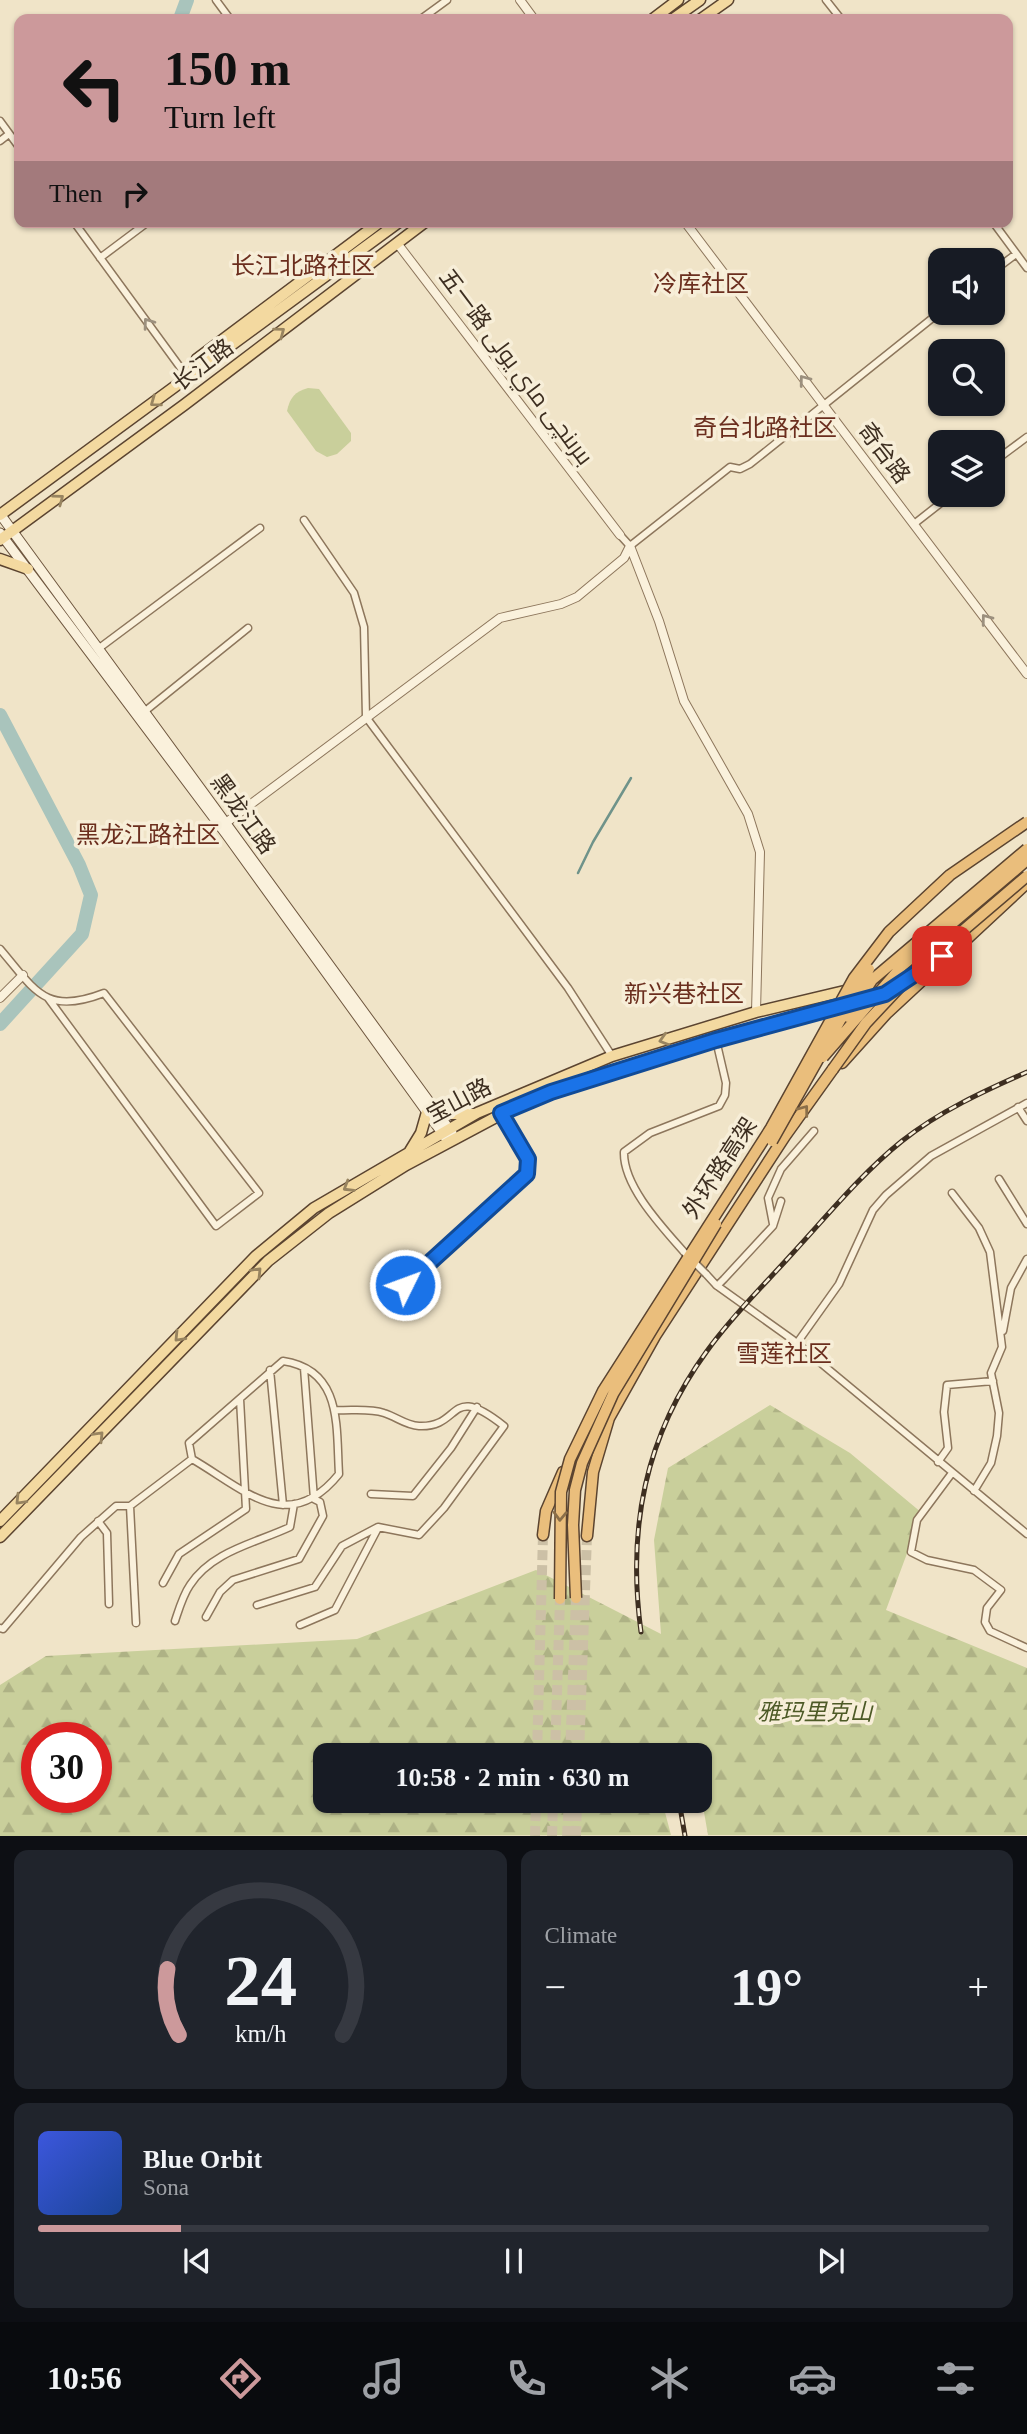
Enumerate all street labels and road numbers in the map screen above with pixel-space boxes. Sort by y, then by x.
street label: 五一路 بىرىنچى ماي يولى [430,264,598,473]
street label: 长江路 [168,334,238,396]
street label: 奇台路 [853,418,915,488]
street label: 黑龙江路 [206,769,280,859]
street label: 宝山路 [423,1074,495,1128]
street label: 外环路高架 [678,1113,762,1223]

